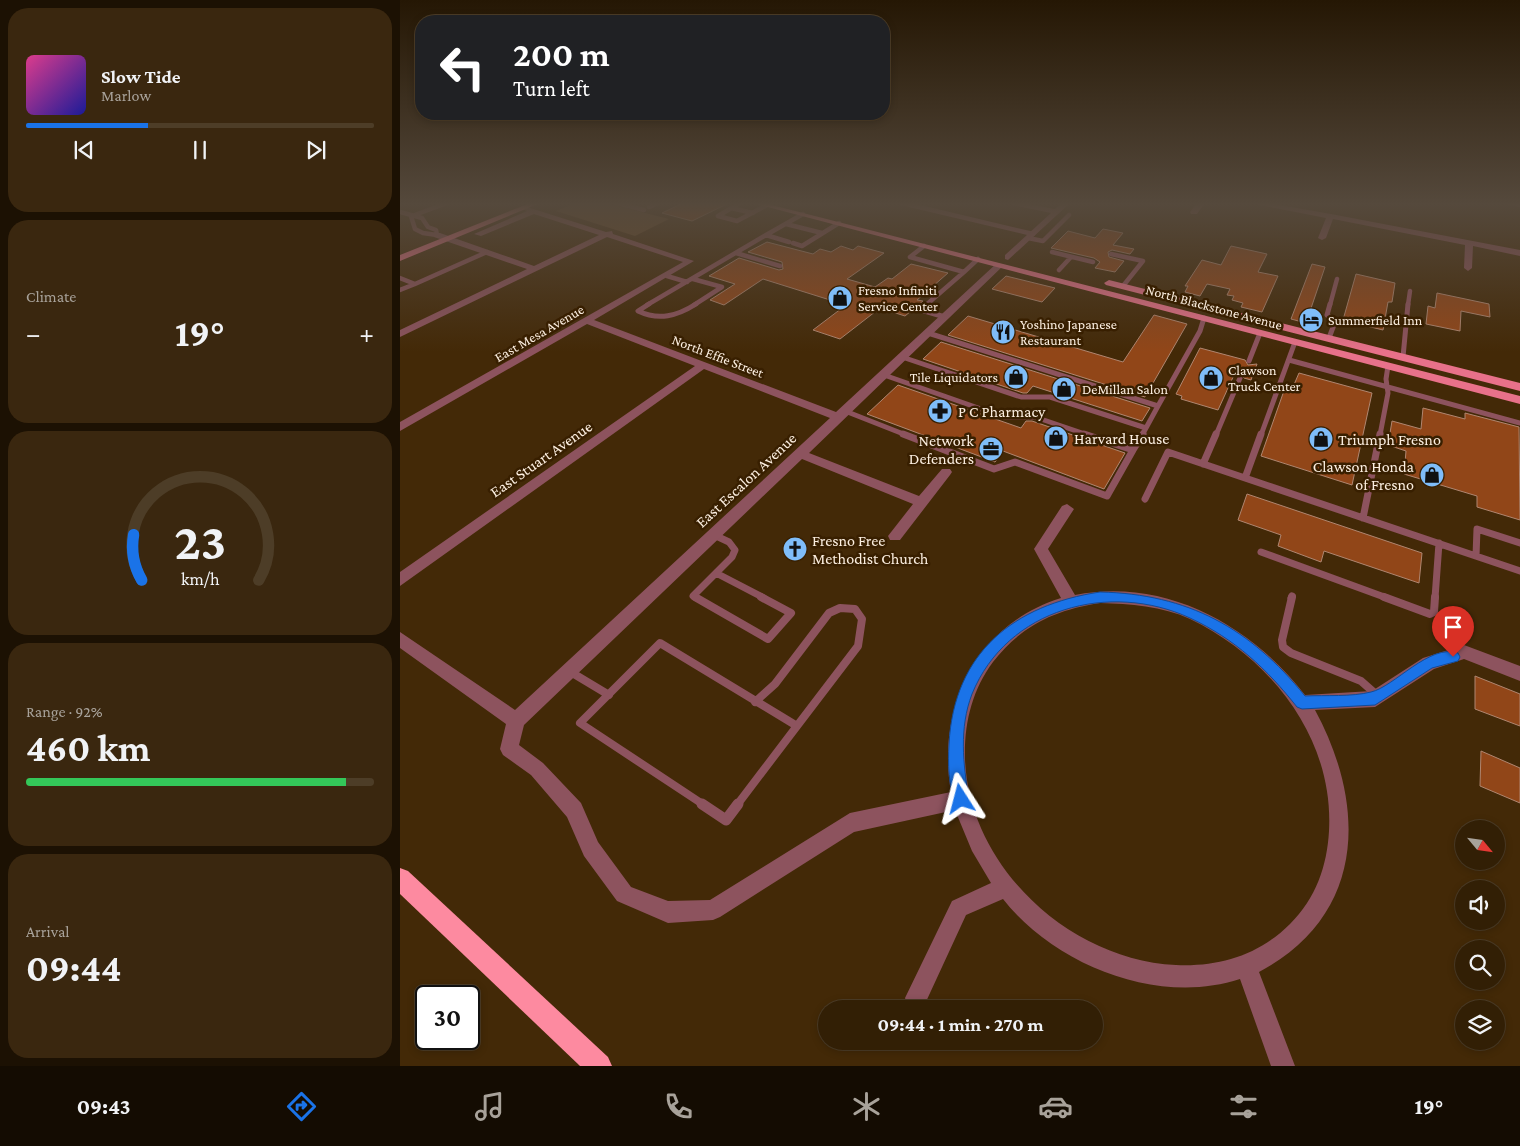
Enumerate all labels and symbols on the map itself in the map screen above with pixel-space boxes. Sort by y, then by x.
street label: North Blackstone Avenue [1144,281,1284,333]
place label: Fresno Infiniti Service Center [858,282,938,314]
shop icon: Fresno Infiniti Service Center [827,285,853,311]
street label: East Mesa Avenue [492,301,586,365]
hotel icon: Summerfield Inn [1298,307,1324,333]
place label: Summerfield Inn [1328,312,1423,328]
place label: Yoshino Japanese Restaurant [1020,316,1117,348]
restaurant icon: Yoshino Japanese Restaurant [990,319,1016,345]
street label: North Effie Street [670,331,766,381]
place label: Clawson Truck Center [1228,362,1301,394]
shop icon: Tile Liquidators [1003,364,1029,390]
shop icon: Clawson Truck Center [1198,365,1224,391]
place label: Tile Liquidators [910,369,998,385]
shop icon: DeMillan Salon [1051,376,1077,402]
place label: DeMillan Salon [1082,381,1168,397]
pharmacy icon: P C Pharmacy [927,398,953,424]
place label: P C Pharmacy [958,403,1046,421]
street label: East Stuart Avenue [487,417,595,501]
shop icon: Harvard House [1043,425,1069,451]
shop icon: Triumph Fresno [1308,426,1334,452]
street label: East Escalon Avenue [692,429,800,531]
place label: Harvard House [1074,430,1169,447]
place label: Triumph Fresno [1338,431,1441,449]
place label: Network Defenders [909,432,974,467]
office icon: Network Defenders [978,436,1004,462]
place label: Clawson Honda of Fresno [1313,458,1415,493]
shop icon: Clawson Honda of Fresno [1419,462,1445,488]
place label: Fresno Free Methodist Church [812,532,929,567]
church icon: Fresno Free Methodist Church [782,536,808,562]
pin [1432,606,1474,657]
position arrow [934,772,986,824]
north arrow [1455,820,1505,870]
speed limit sign: 30 [415,985,480,1050]

